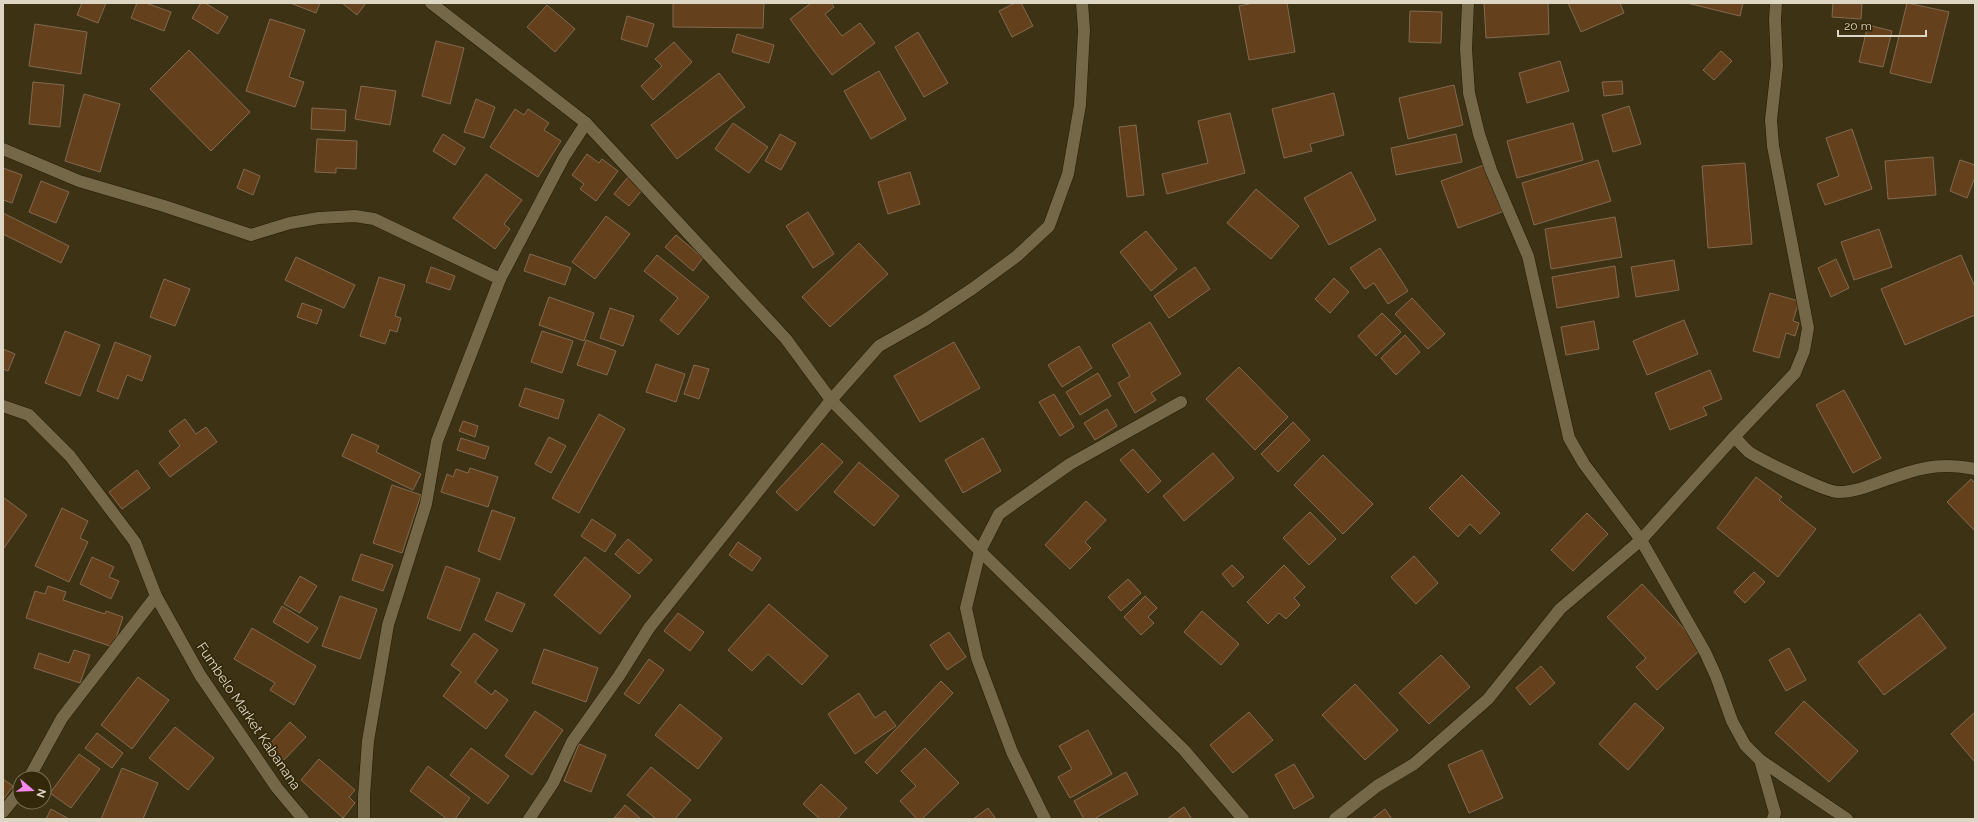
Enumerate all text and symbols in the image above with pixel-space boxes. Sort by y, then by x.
scale bar [1838,12,1926,38]
text: 20 m [1844,19,1872,33]
street label: Fumbelo Market Kabanana [194,639,304,793]
north arrow [12,770,52,810]
text: N [33,787,48,799]

